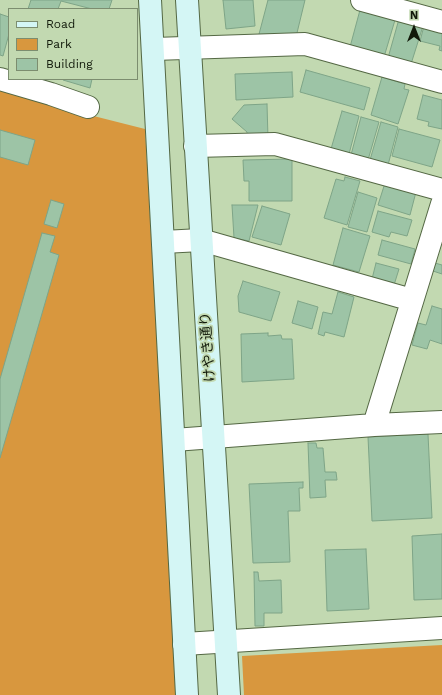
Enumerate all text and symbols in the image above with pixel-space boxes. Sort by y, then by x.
legend [8,8,138,80]
north arrow [394,8,434,48]
text: N [410,9,418,22]
text: Road [46,17,75,31]
text: Park [46,37,72,51]
text: Building [46,57,93,71]
street label: けやき通り [197,311,219,383]

